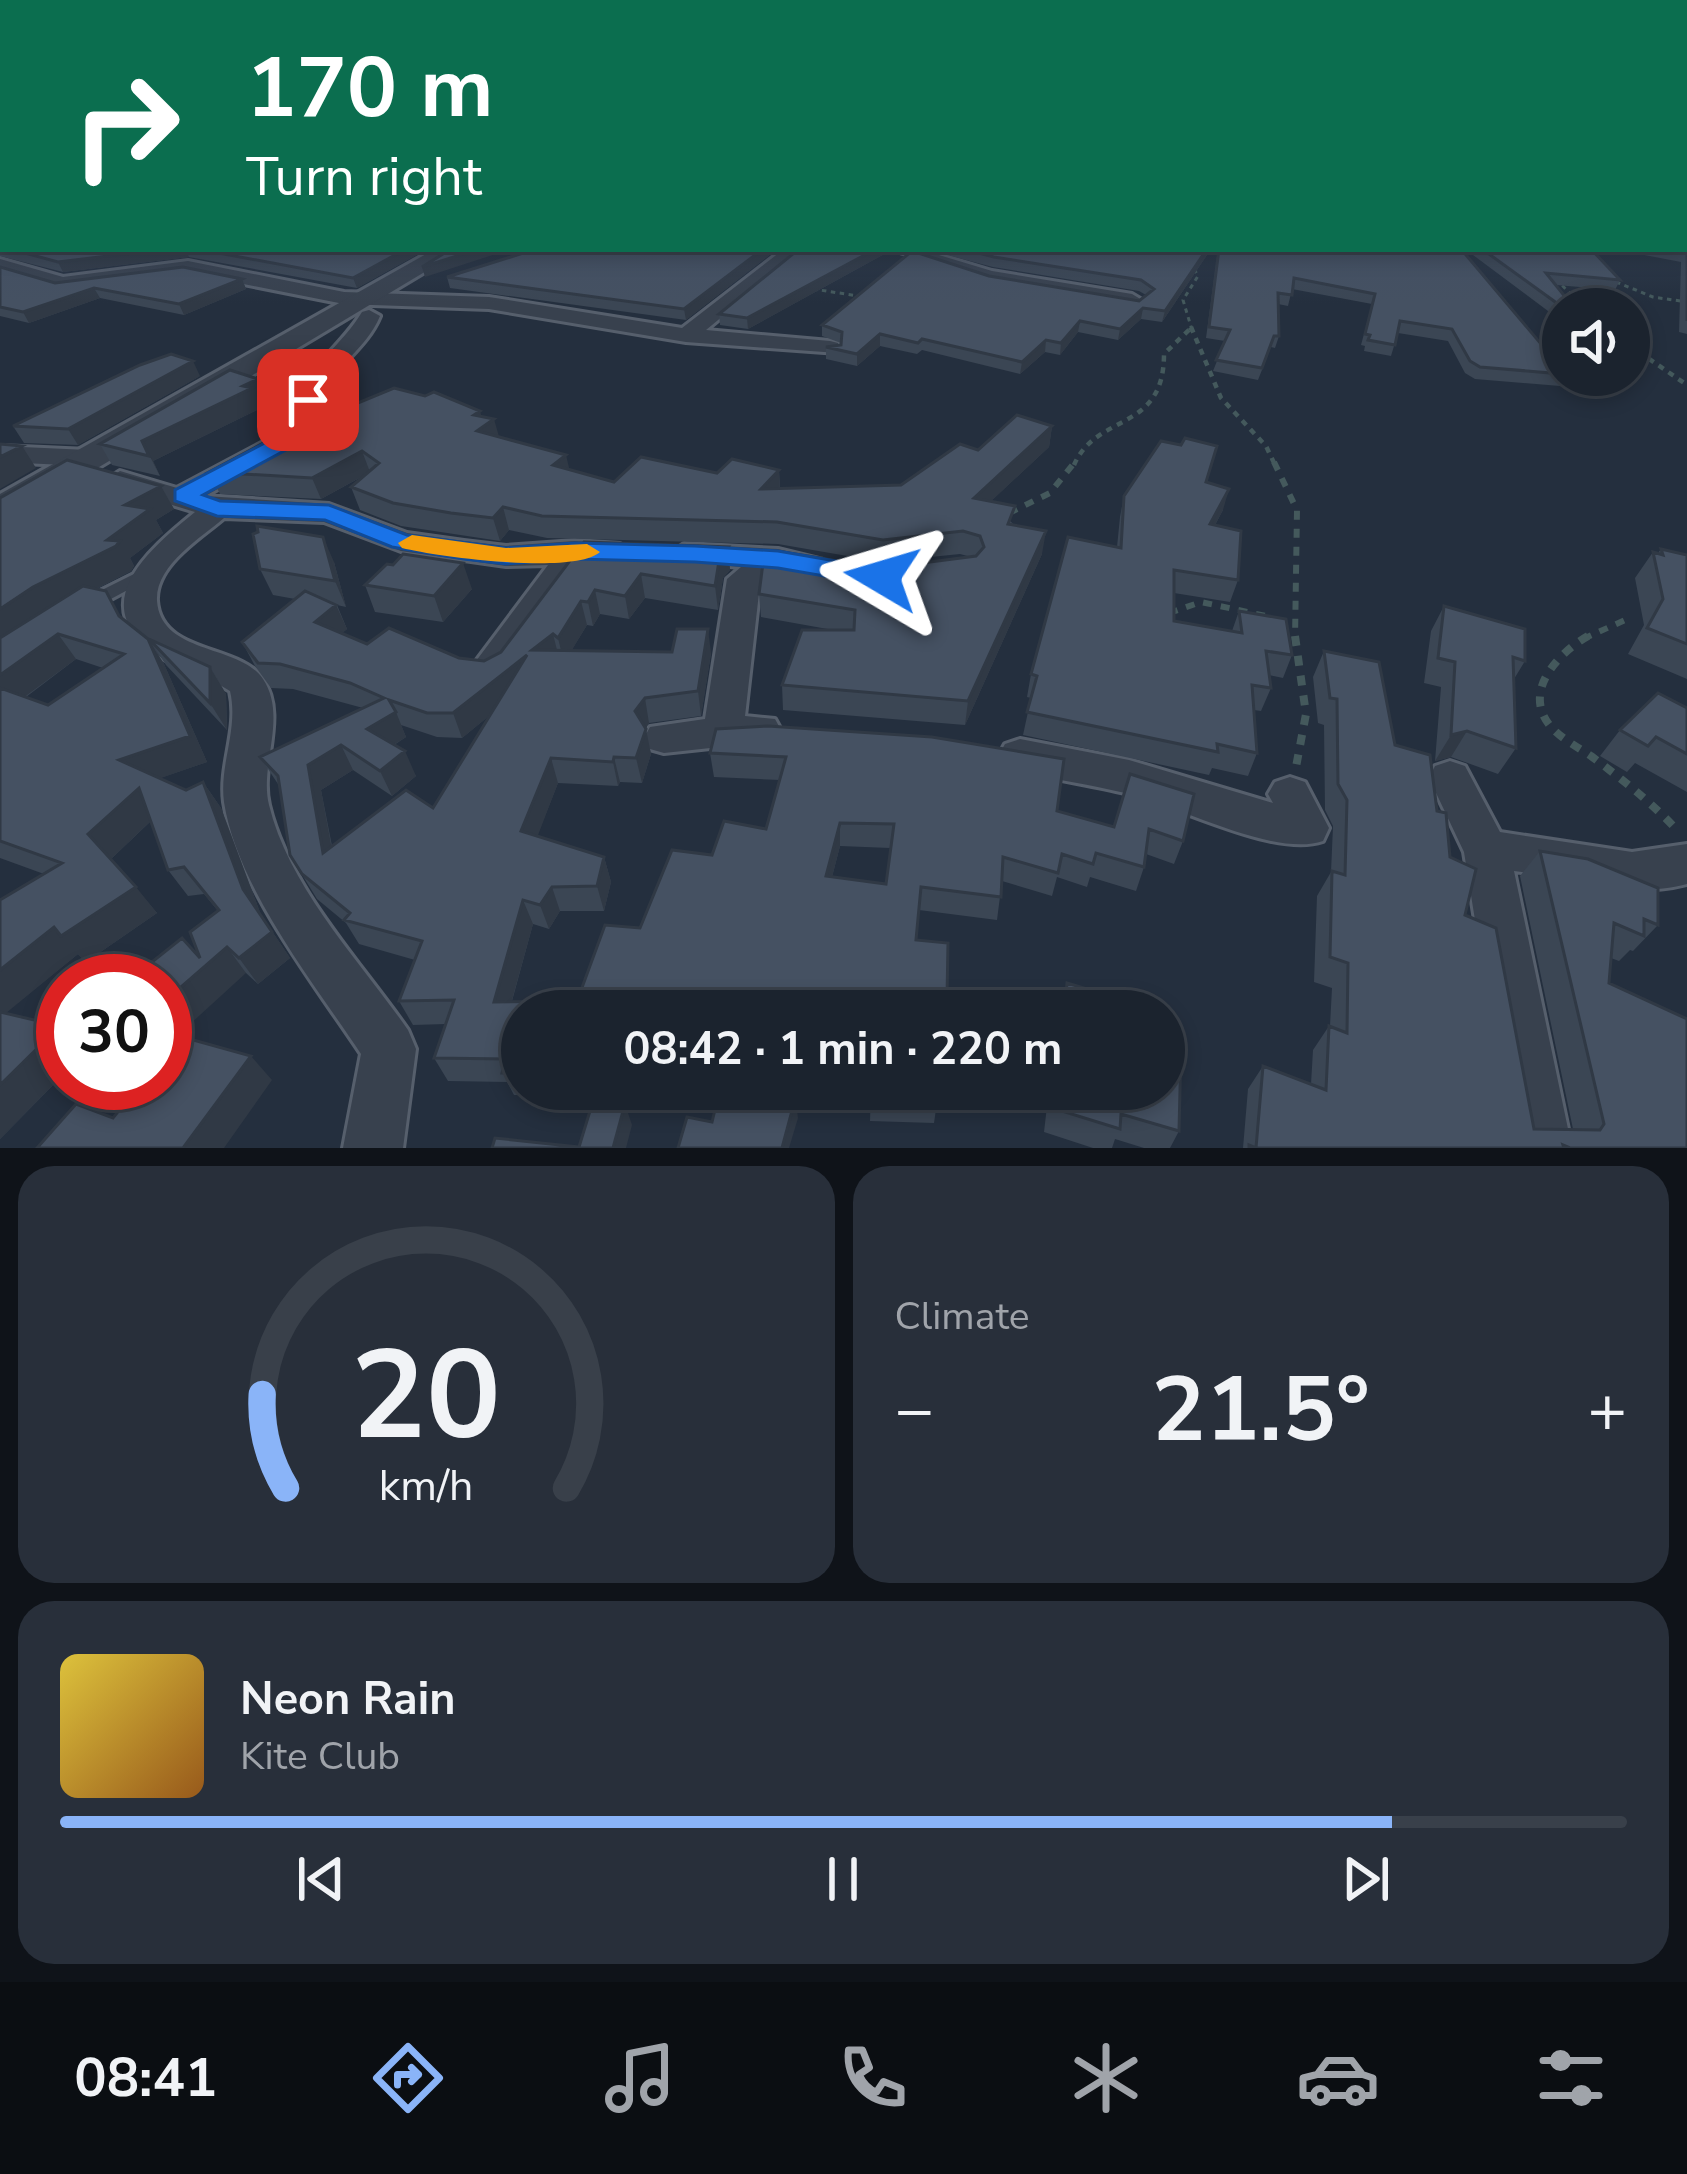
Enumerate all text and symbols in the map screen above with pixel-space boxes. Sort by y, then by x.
text: 170 m [246,31,494,146]
icon: right [48,48,204,204]
text: Turn right [246,140,482,214]
map controls [1542,288,1650,396]
button: sound [1542,288,1650,396]
pin [257,349,359,451]
icon: arrive [275,367,341,433]
position arrow [819,514,945,640]
speed limit sign: 30 [36,954,192,1110]
text: 08:42 · 1 min · 220 m [623,1019,1063,1080]
text: Climate [895,1290,1030,1343]
text: 20 [351,1311,501,1481]
text: 21.5° [1152,1349,1370,1472]
text: − [895,1365,934,1455]
text: + [1587,1365,1627,1455]
text: km/h [379,1456,474,1514]
text: Neon Rain [240,1669,456,1730]
text: Kite Club [240,1730,400,1783]
icon: previous [288,1846,354,1912]
icon: pause [810,1846,876,1912]
icon: next [1333,1846,1399,1912]
icon: directions [366,2036,450,2120]
icon: music [598,2036,682,2120]
icon: phone [831,2036,915,2120]
icon: climate [1064,2036,1148,2120]
icon: car [1296,2036,1380,2120]
icon: filters [1529,2036,1613,2120]
text: 08:41 [74,2041,217,2115]

